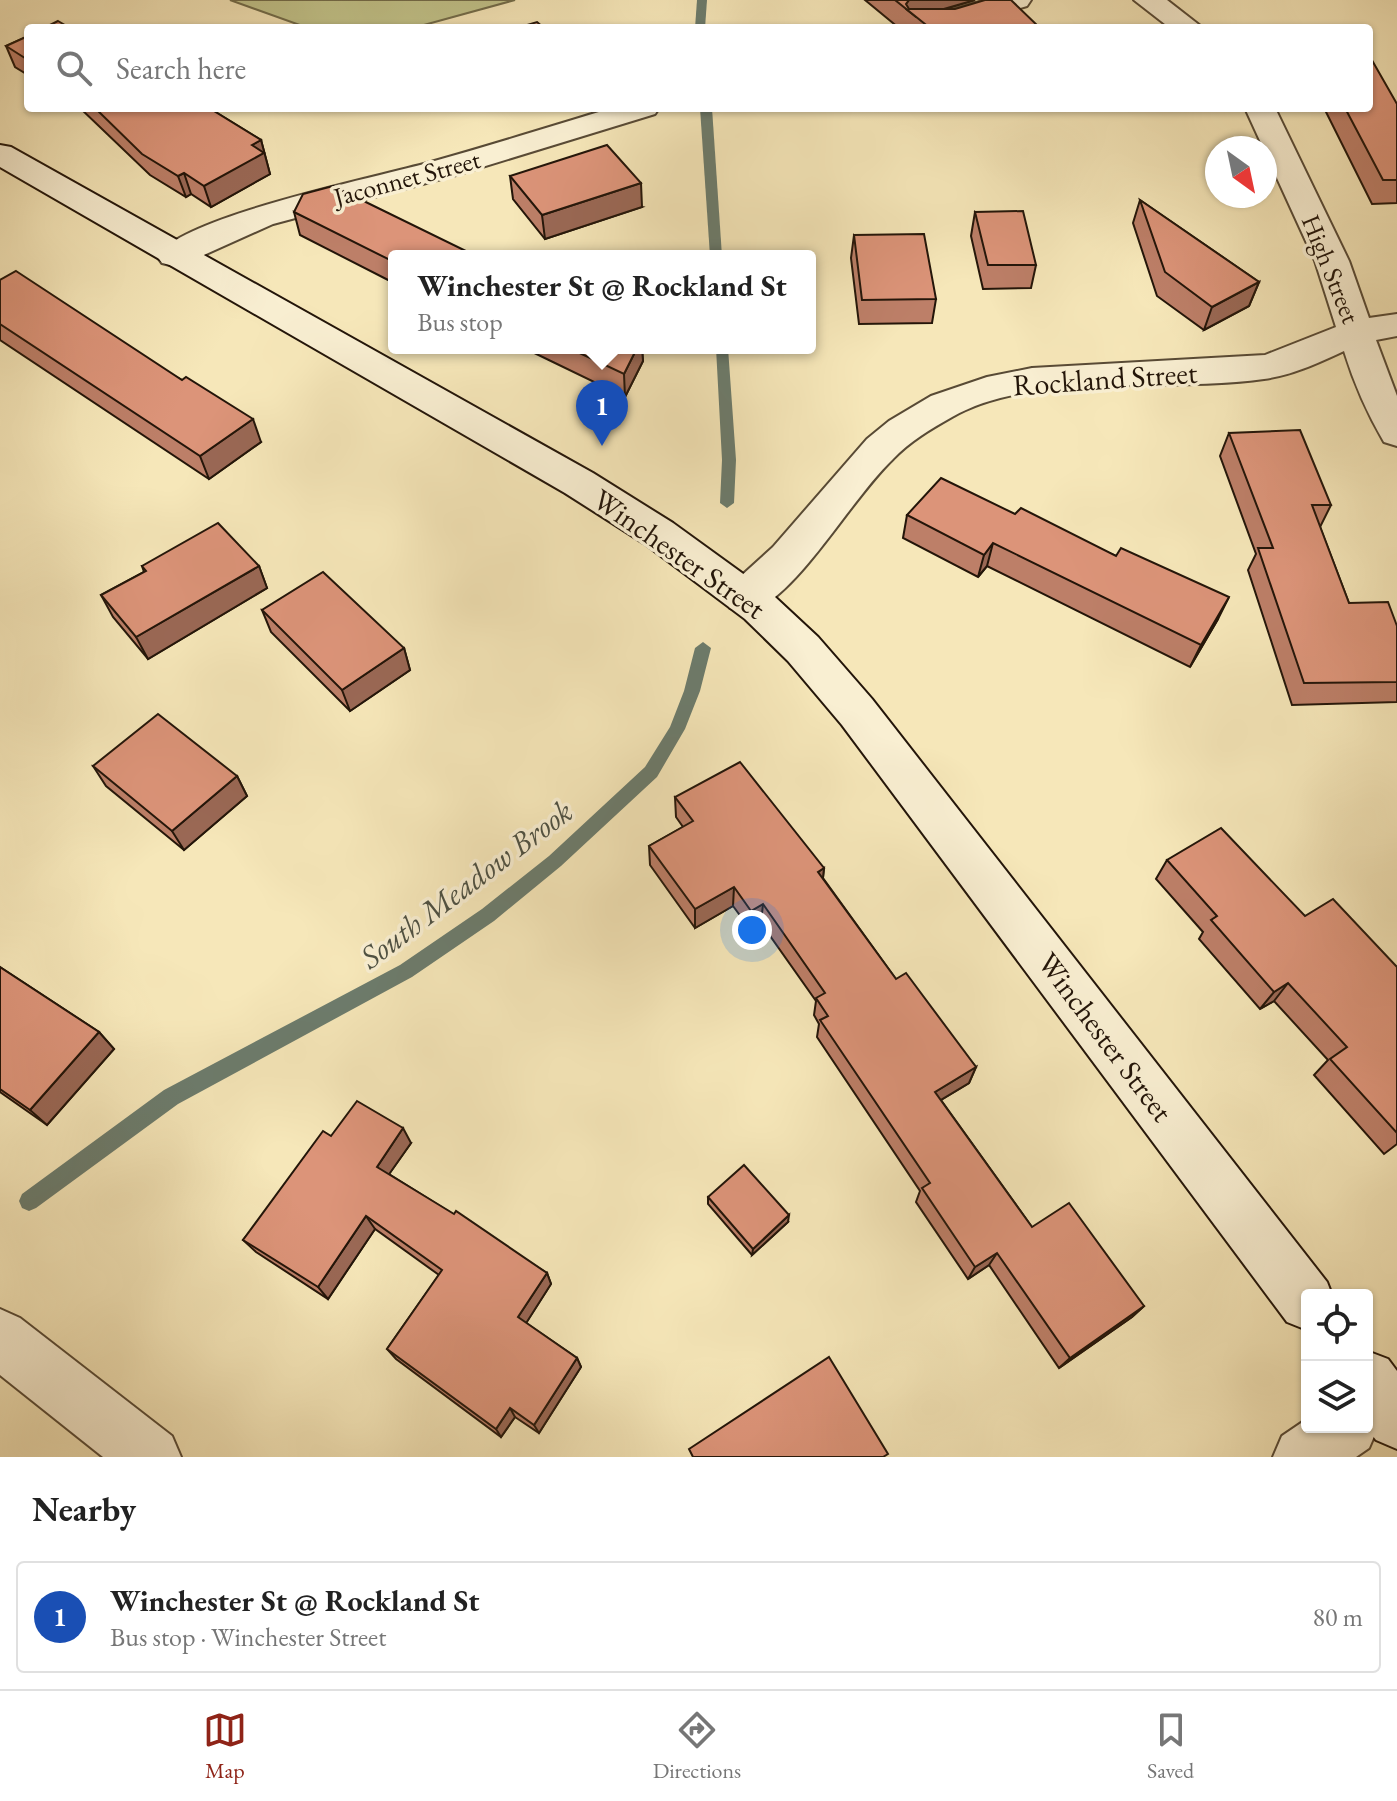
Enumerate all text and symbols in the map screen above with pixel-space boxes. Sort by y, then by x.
search box [24,24,1373,112]
icon: search [52,46,96,90]
text: Search here [116,49,246,88]
north arrow [1205,136,1277,208]
street label: Jaconnet Street [328,142,484,214]
street label: High Street [1294,210,1368,328]
popup [388,250,816,354]
text: Winchester St @ Rockland St [417,266,787,305]
text: Bus stop [417,305,503,339]
street label: Rockland Street [1012,353,1199,404]
pin: 1 [576,380,628,446]
street label: Winchester Street [585,480,774,628]
water label: South Meadow Brook [350,790,581,978]
your location [732,910,772,950]
street label: Winchester Street [1029,944,1182,1130]
map controls [1301,1289,1373,1433]
button: locate [1301,1289,1373,1361]
button: layers [1301,1361,1373,1433]
text: Nearby [32,1487,136,1531]
text: Winchester St @ Rockland St [110,1581,480,1620]
text: 1 [53,1600,67,1634]
text: 80 m [1313,1600,1363,1634]
text: Bus stop · Winchester Street [110,1620,386,1654]
tab: Map [203,1708,247,1785]
tab: Directions [653,1708,741,1785]
tab: Saved [1147,1708,1194,1785]

